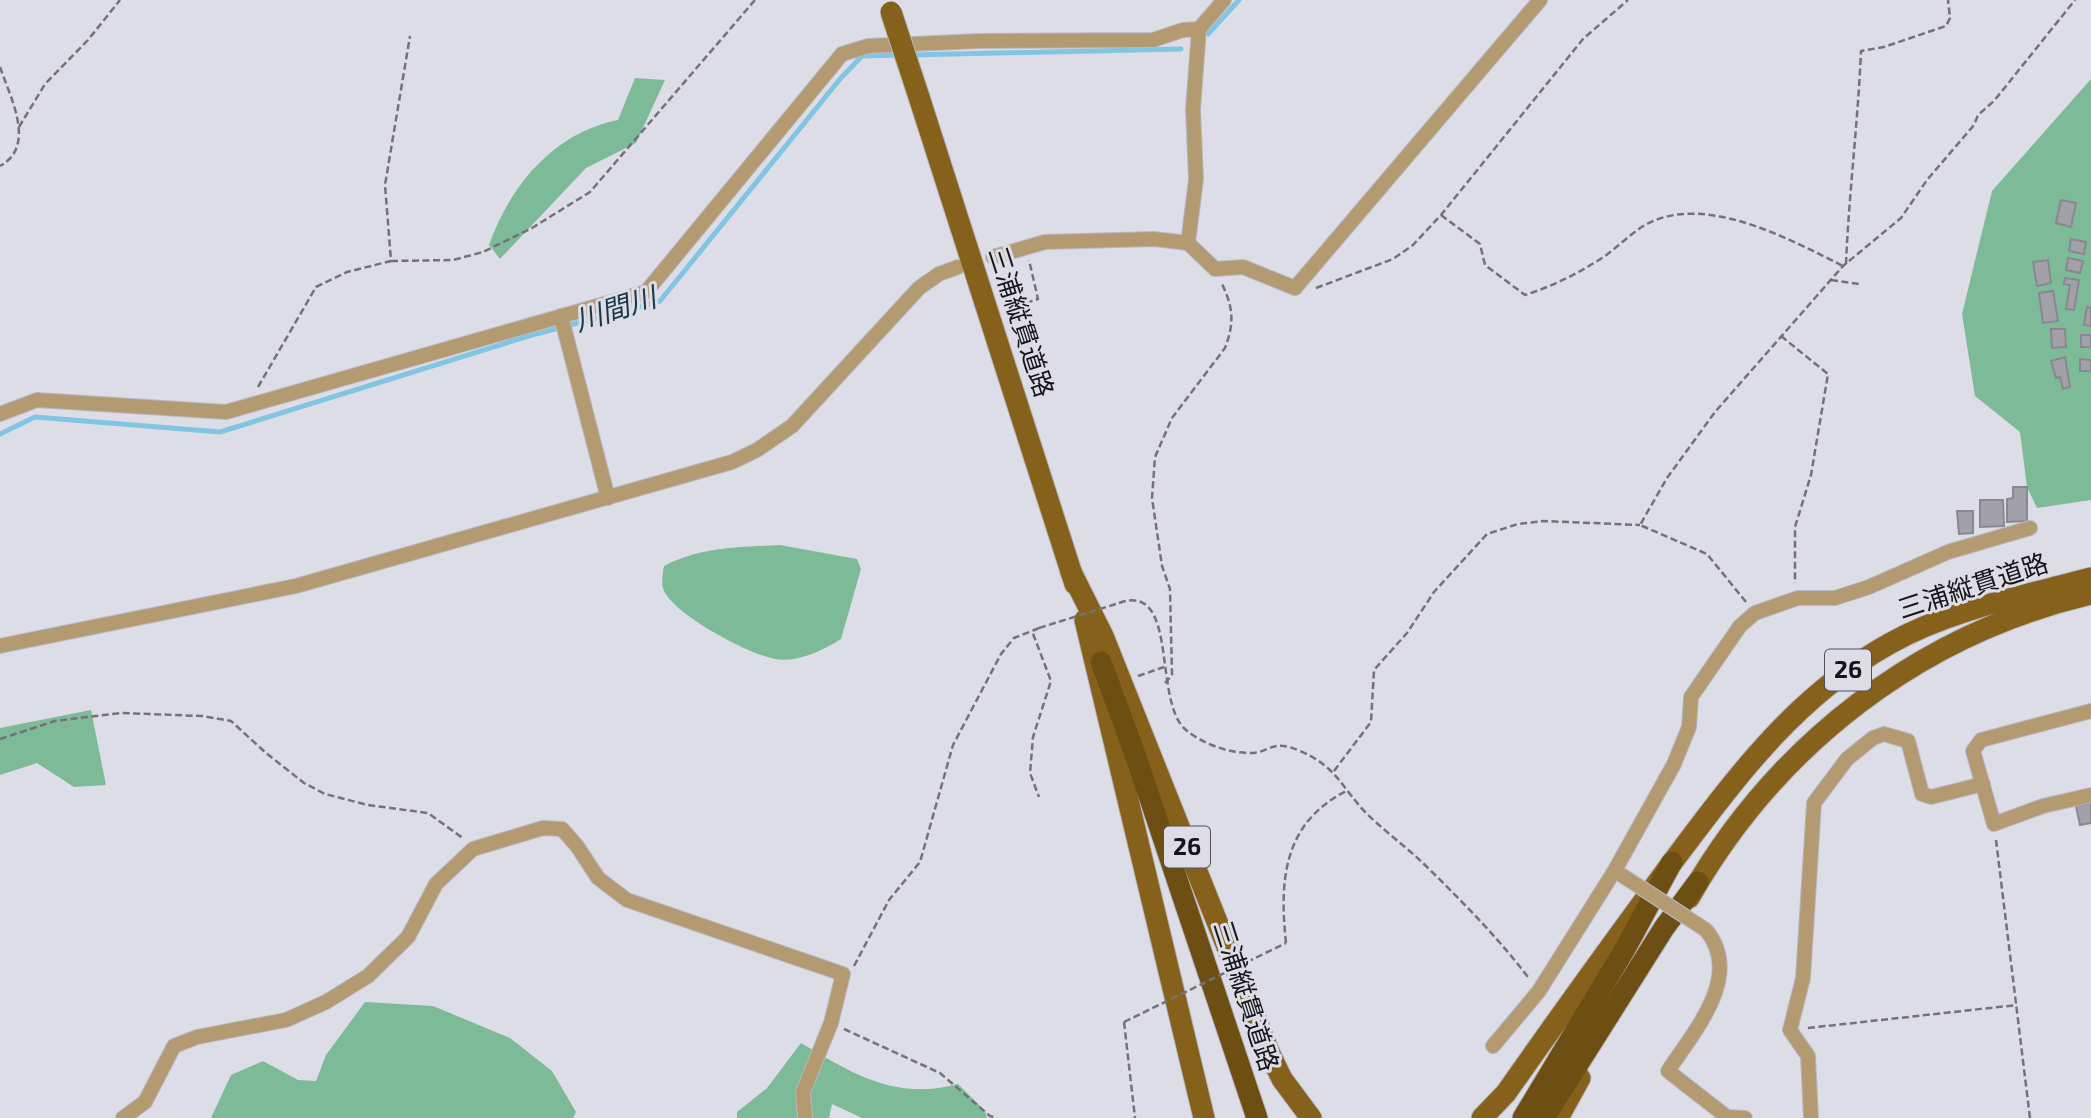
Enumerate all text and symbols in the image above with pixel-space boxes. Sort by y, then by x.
street label: 三浦縦貫道路 [984,243,1061,401]
water label: 川間川 [569,278,663,337]
street label: 三浦縦貫道路 [1894,546,2052,623]
road number: 26 [1825,650,1871,690]
road number: 26 [1164,826,1210,868]
street label: 三浦縦貫道路 [1209,917,1286,1075]

